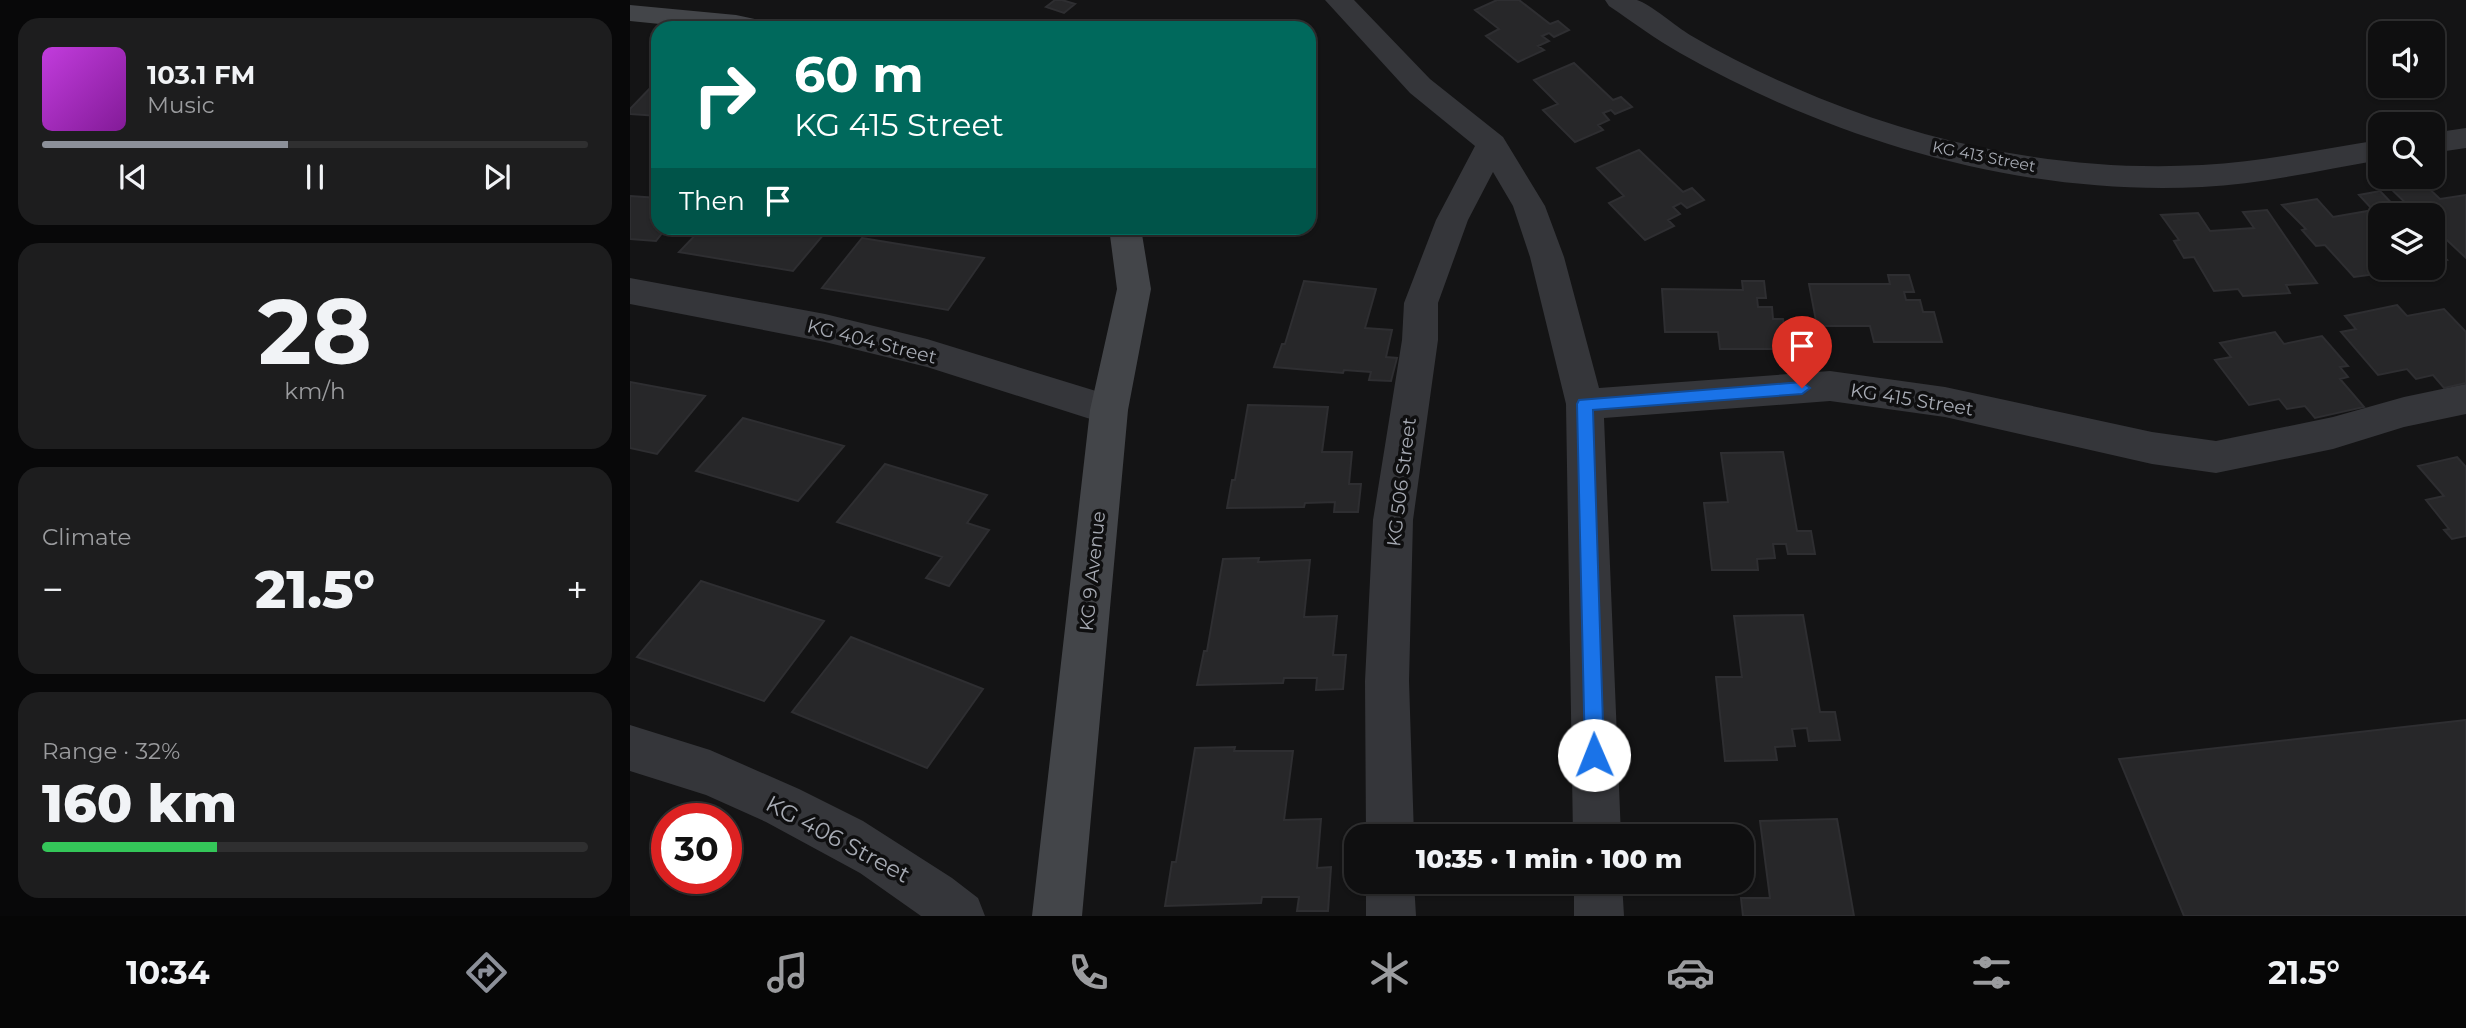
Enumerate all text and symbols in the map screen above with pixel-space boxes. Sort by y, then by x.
map controls [2368,21,2445,280]
button: sound [2368,21,2445,98]
text: 60 m [794,45,924,104]
icon: right [679,49,770,140]
text: 103.1 FM [147,59,255,91]
text: Music [147,91,215,119]
text: KG 415 Street [794,105,1004,144]
button: search [2368,112,2445,189]
street label: KG 413 Street [1931,137,2038,176]
icon: previous [114,158,152,196]
icon: pause [296,158,334,196]
icon: next [478,158,516,196]
icon: arrive [759,182,797,220]
text: Then [679,185,745,217]
button: layers [2368,203,2445,280]
text: 28 [258,276,372,387]
street label: KG 404 Street [805,314,939,369]
pin [1772,316,1832,388]
icon: arrive [1783,327,1821,365]
text: km/h [284,377,346,405]
street label: KG 415 Street [1849,378,1976,421]
street label: KG 506 Street [1382,416,1421,548]
street label: KG 9 Avenue [1075,510,1110,632]
text: Climate [42,523,131,551]
text: 21.5° [255,558,375,621]
text: − [42,566,64,613]
text: + [566,566,588,613]
position arrow [1557,718,1631,792]
text: Range · 32% [42,737,180,765]
text: 160 km [42,772,237,835]
street label: KG 406 Street [761,789,915,889]
speed limit sign: 30 [651,803,742,894]
text: 10:35 · 1 min · 100 m [1416,843,1682,875]
icon: directions [462,948,511,997]
icon: music [763,948,812,997]
icon: phone [1064,948,1113,997]
icon: climate [1365,948,1414,997]
icon: car [1666,948,1715,997]
icon: filters [1967,948,2016,997]
text: 10:34 [126,953,210,992]
text: 21.5° [2268,953,2340,992]

